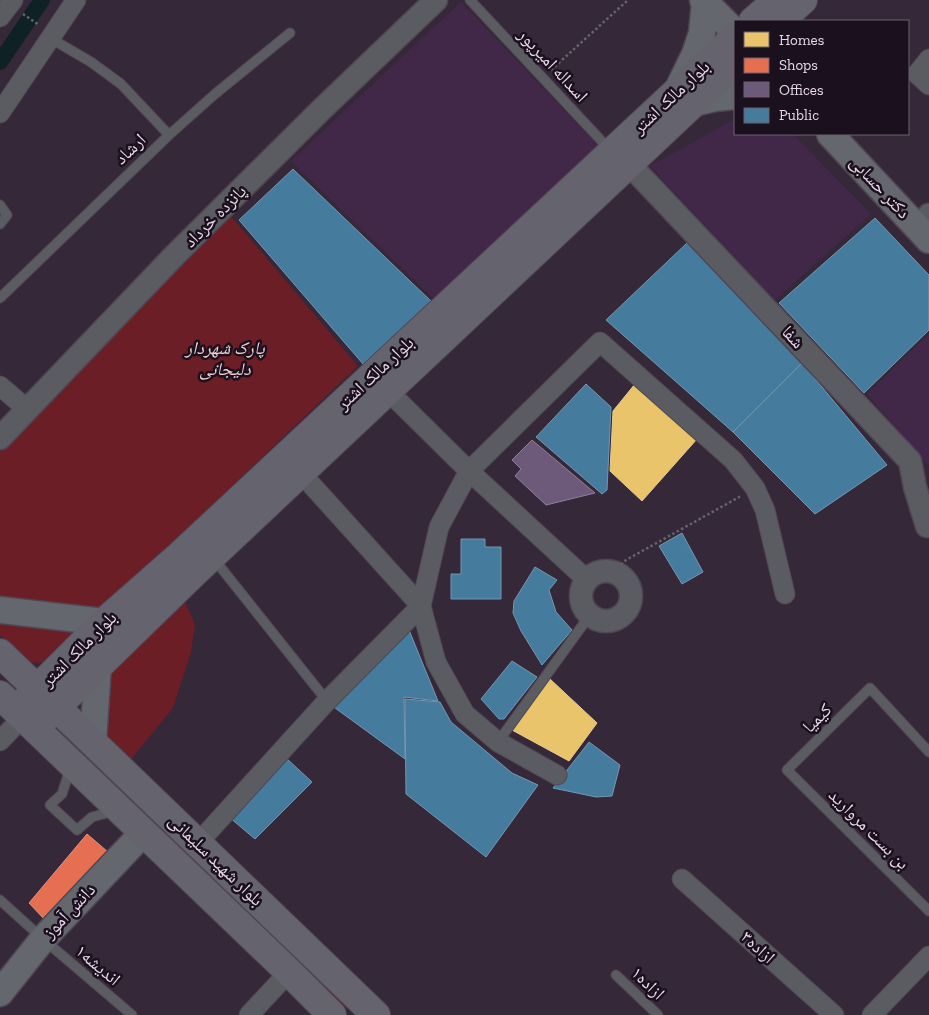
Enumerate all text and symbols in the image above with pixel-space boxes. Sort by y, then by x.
legend [734,20,909,135]
street label: اسداله امیرپور [513,23,593,107]
text: Homes [779,31,824,49]
street label: بلوار مالک اشتر [627,56,714,139]
text: Shops [779,56,818,74]
text: Offices [779,81,823,99]
text: Public [779,106,819,124]
street label: ارشاد [110,129,150,169]
street label: دکتر حسابی [845,151,915,223]
street label: پانزده خرداد [179,180,251,252]
street label: شفا [777,321,809,353]
street label: بلوار مالک اشتر [331,332,418,415]
park label: پارک شهردار دلیجانی [183,337,265,380]
street label: بلوار مالک اشتر [36,607,121,692]
street label: کیمیا [798,698,837,737]
street label: بن بست مروارید [824,784,914,874]
street label: بلوار شهید سلیمانی [164,809,268,911]
street label: دانش آموز [37,879,100,944]
street label: ازاده۳ [736,926,780,968]
street label: اندیشه۱ [71,940,125,990]
street label: ازاده۱ [627,962,669,1004]

